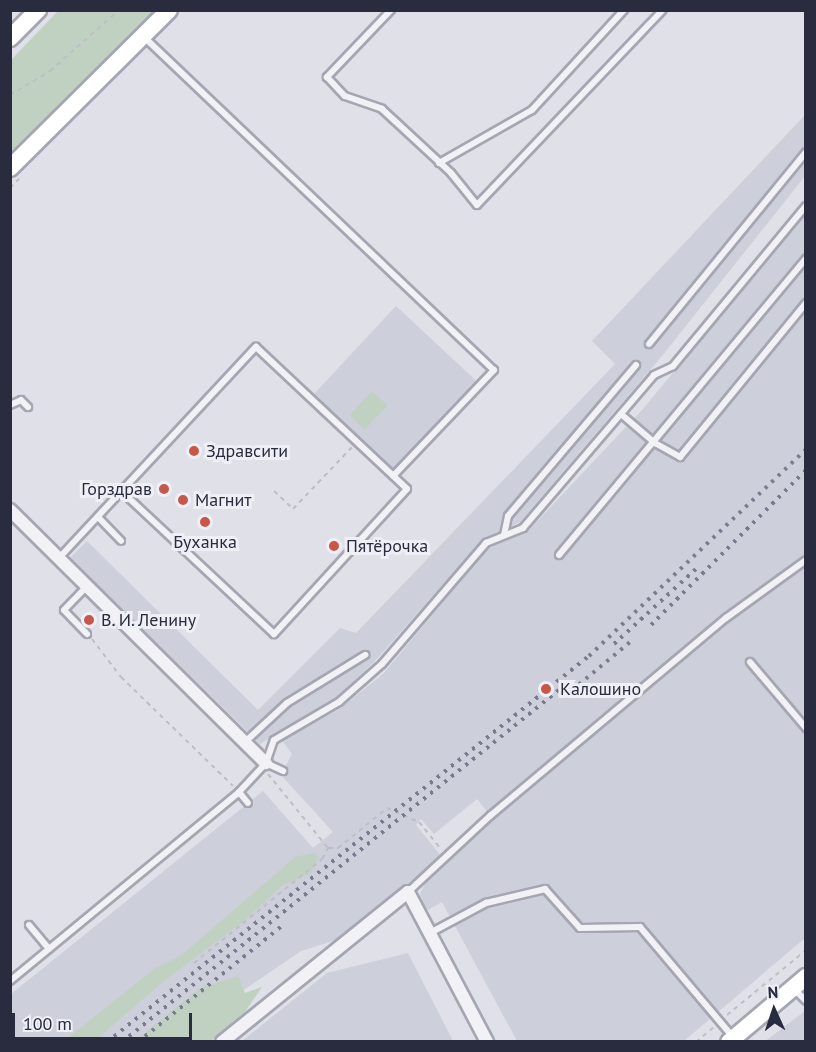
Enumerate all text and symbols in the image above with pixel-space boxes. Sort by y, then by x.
place label: Здравсити [206,440,288,462]
marker: Здравсити [187,444,201,458]
place label: Горздрав [81,478,152,500]
marker: Горздрав [157,482,171,496]
place label: Магнит [195,489,252,511]
marker: Магнит [176,493,190,507]
marker: Буханка [198,515,212,529]
place label: Буханка [173,531,237,553]
place label: Пятёрочка [346,535,428,557]
marker: Пятёрочка [327,539,341,553]
place label: В. И. Ленину [101,609,199,631]
marker: В. И. Ленину [82,613,96,627]
place label: Калошино [560,678,641,700]
marker: Калошино [537,680,555,698]
north arrow [744,980,804,1040]
text: N [767,982,779,1002]
scale bar [15,1001,195,1039]
text: 100 m [23,1012,72,1035]

